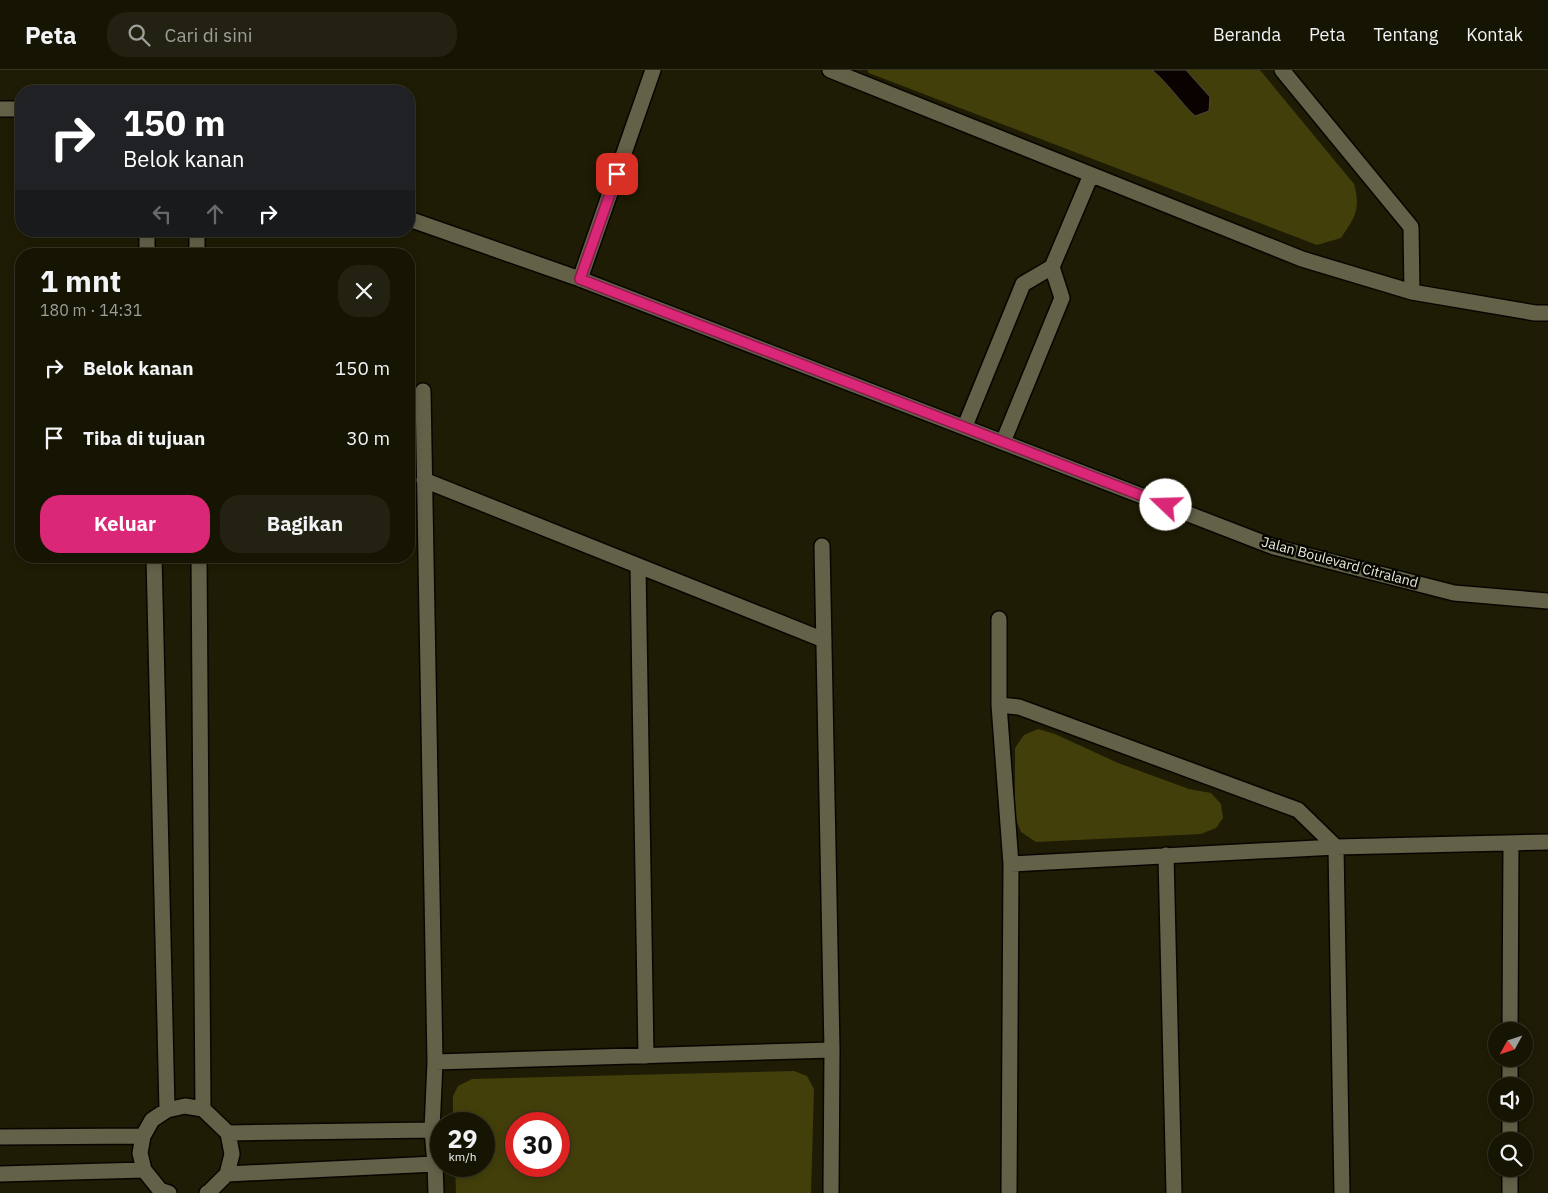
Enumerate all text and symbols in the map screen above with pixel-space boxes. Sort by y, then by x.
search box [107,12,457,57]
text: Peta [25,19,77,51]
icon: search [125,21,153,49]
text: Cari di sini [165,23,253,47]
text: Beranda [1213,23,1281,46]
text: Peta [1309,23,1345,46]
text: Tentang [1373,23,1438,46]
text: Kontak [1466,23,1523,46]
text: 150 m [123,100,226,146]
icon: right [40,105,105,170]
text: Belok kanan [123,144,245,173]
pin [596,153,638,195]
icon: arrive [603,160,631,188]
icon: left [148,200,176,228]
icon: ahead [201,200,229,228]
icon: right [254,200,282,228]
text: 1 mnt [40,261,121,300]
button: close [338,265,390,317]
text: 180 m · 14:31 [40,300,142,320]
icon: right [40,354,68,382]
text: Belok kanan [83,356,194,380]
text: 150 m [335,356,390,380]
icon: arrive [40,424,68,452]
text: Tiba di tujuan [83,426,205,450]
text: 30 m [346,426,390,450]
position arrow [1139,478,1191,530]
button: Keluar [40,495,210,553]
button: Bagikan [220,495,390,553]
street label: Jalan Boulevard Citraland [1260,532,1420,592]
north arrow [1488,1022,1532,1068]
map controls [1488,1022,1533,1177]
button: sound [1488,1077,1533,1122]
speed limit sign: 30 [505,1112,570,1177]
text: 29 [447,1122,478,1155]
button: search [1488,1132,1533,1177]
text: km/h [448,1149,477,1164]

